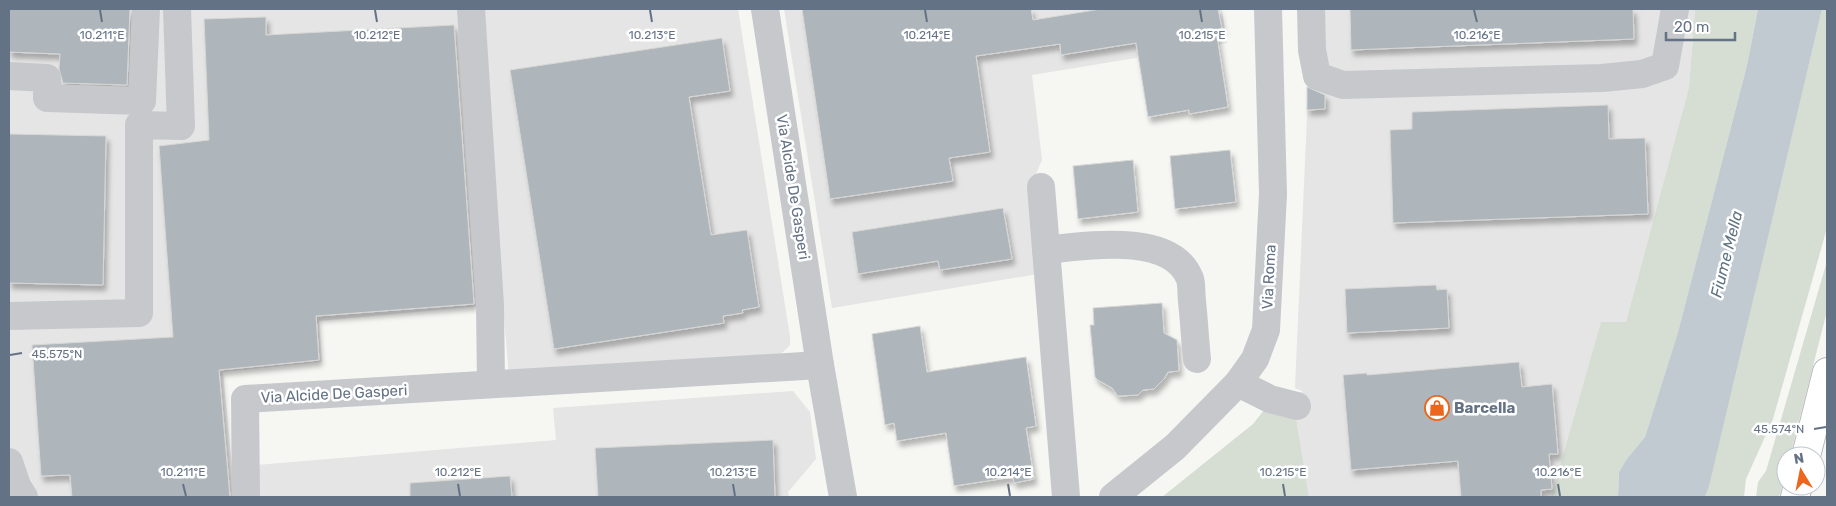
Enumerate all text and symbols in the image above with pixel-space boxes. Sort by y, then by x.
scale bar [1666,10,1735,42]
text: 20 m [1674,18,1709,36]
text: 10.211°E [80,28,124,42]
text: 10.212°E [354,28,400,42]
text: 10.213°E [629,28,675,42]
text: 10.214°E [903,28,951,42]
text: 10.215°E [1179,28,1225,42]
text: 10.216°E [1454,28,1500,42]
street label: Via Alcide De Gasperi [773,113,813,261]
water label: Fiume Mella [1707,209,1746,300]
street label: Via Roma [1258,244,1280,310]
text: 45.575°N [32,347,82,361]
street label: Via Alcide De Gasperi [260,381,408,407]
shop icon: Barcella [1424,395,1450,421]
place label: Barcella [1454,399,1515,417]
text: 45.574°N [1754,422,1804,436]
north arrow [1776,446,1826,496]
text: N [1792,449,1805,468]
text: 10.211°E [161,465,205,479]
text: 10.212°E [435,465,481,479]
text: 10.213°E [710,465,756,479]
text: 10.214°E [984,465,1032,479]
text: 10.215°E [1260,465,1306,479]
text: 10.216°E [1535,465,1581,479]

